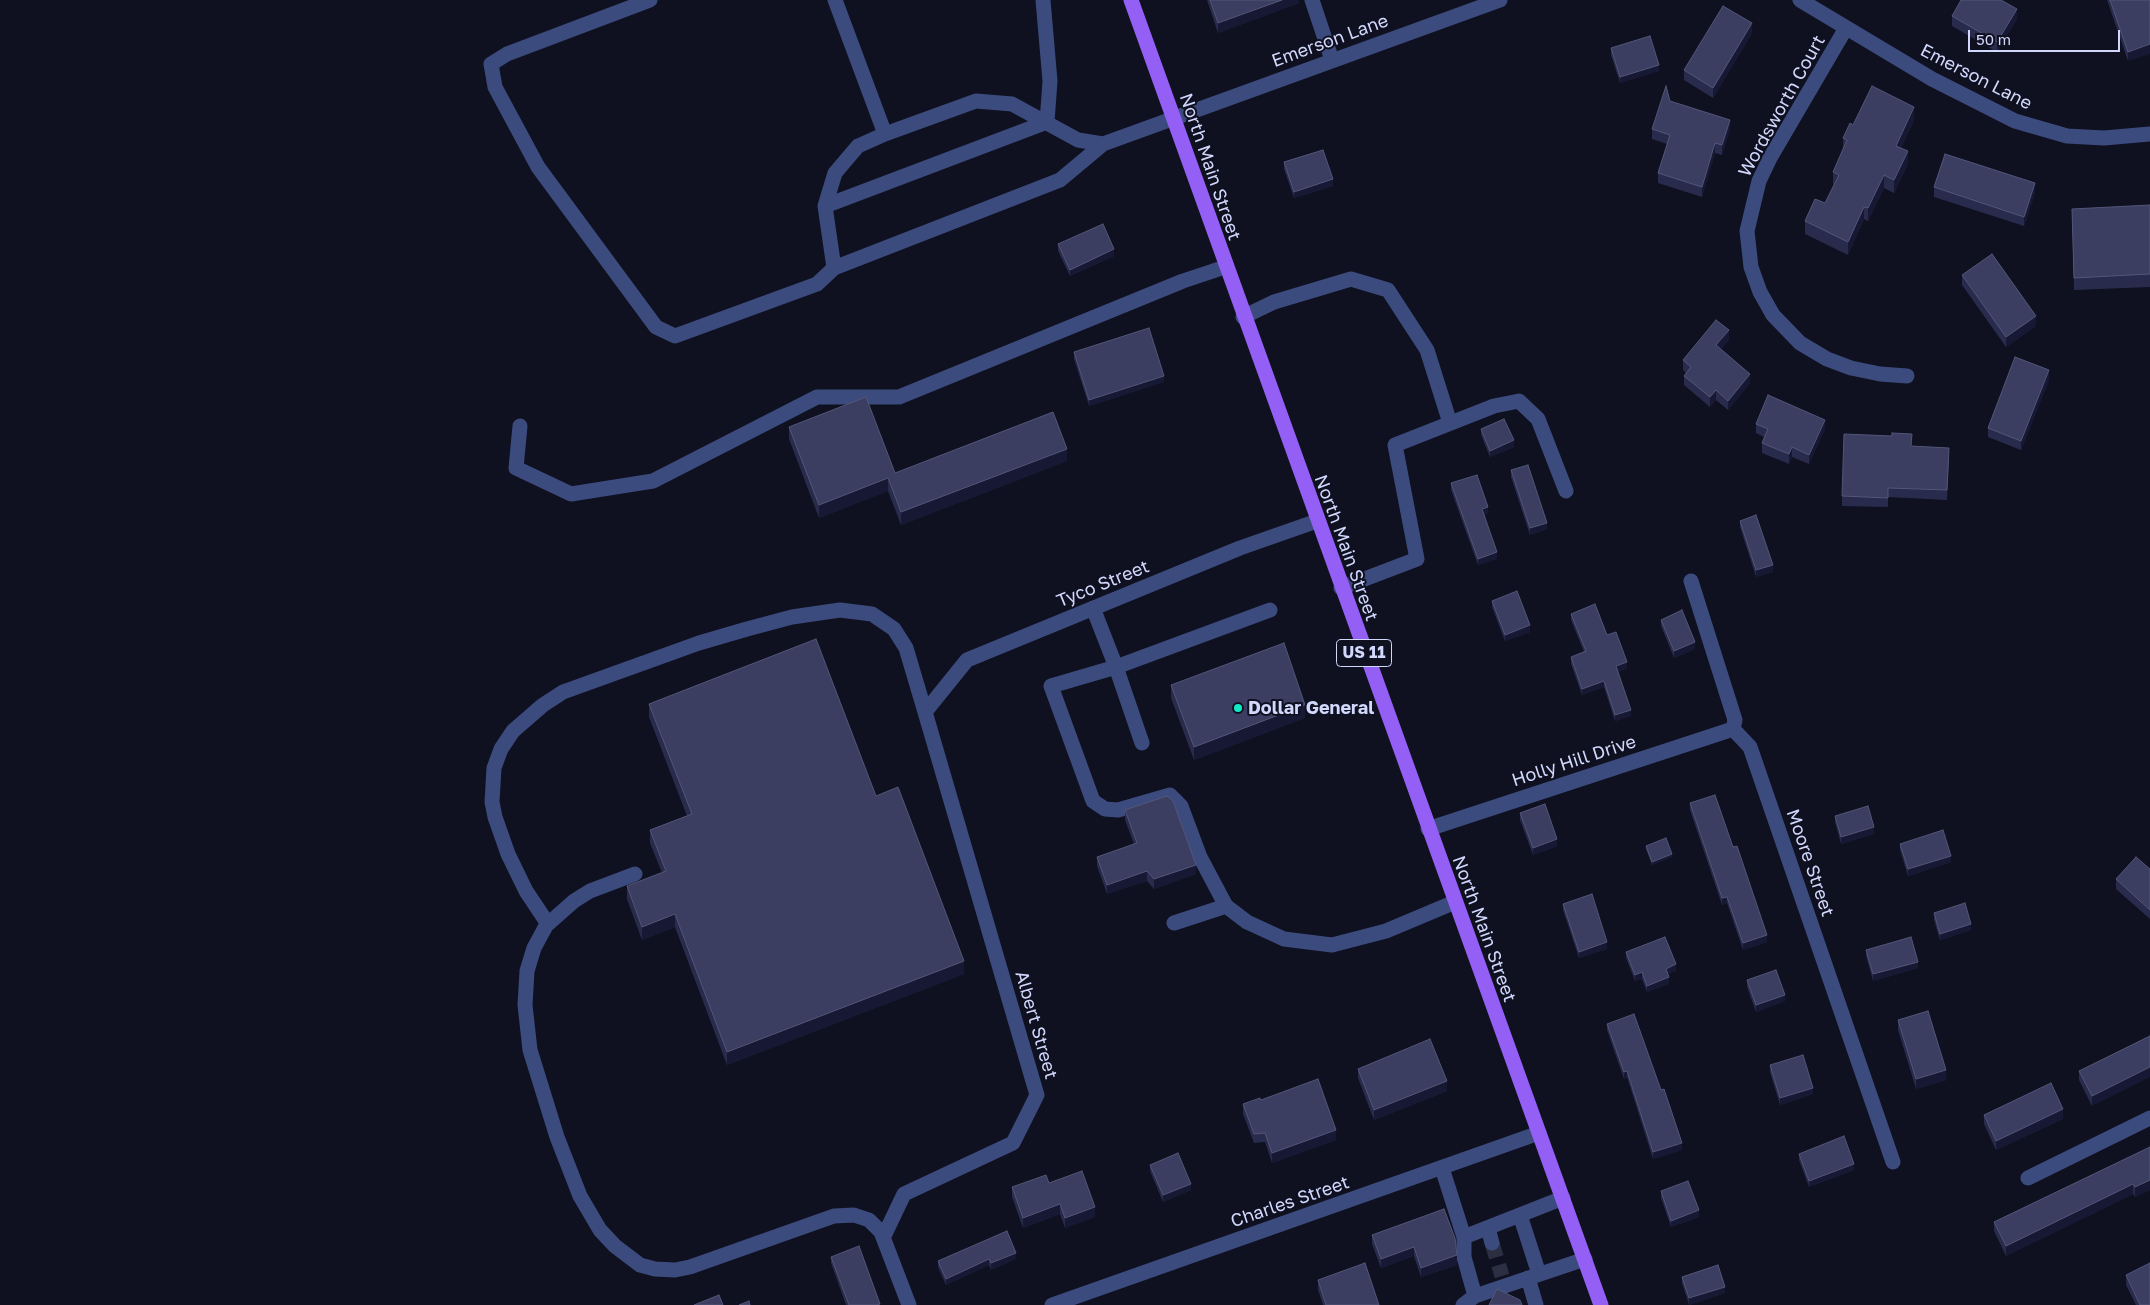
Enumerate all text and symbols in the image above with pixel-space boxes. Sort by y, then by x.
street label: Emerson Lane [1269,10,1391,72]
scale bar [1970,20,2122,52]
text: 50 m [1976,30,2011,48]
street label: Wordsworth Court [1734,31,1830,181]
street label: Emerson Lane [1917,40,2035,114]
street label: North Main Street [1175,91,1245,243]
street label: North Main Street [1310,472,1382,624]
street label: Tyco Street [1054,556,1152,612]
road number: US 11 [1336,640,1392,666]
place label: Dollar General [1248,697,1374,719]
marker: Dollar General [1232,702,1244,714]
street label: Holly Hill Drive [1509,731,1639,791]
street label: Moore Street [1782,806,1838,920]
street label: North Main Street [1448,853,1520,1005]
street label: Albert Street [1010,969,1062,1081]
street label: Charles Street [1228,1172,1352,1232]

